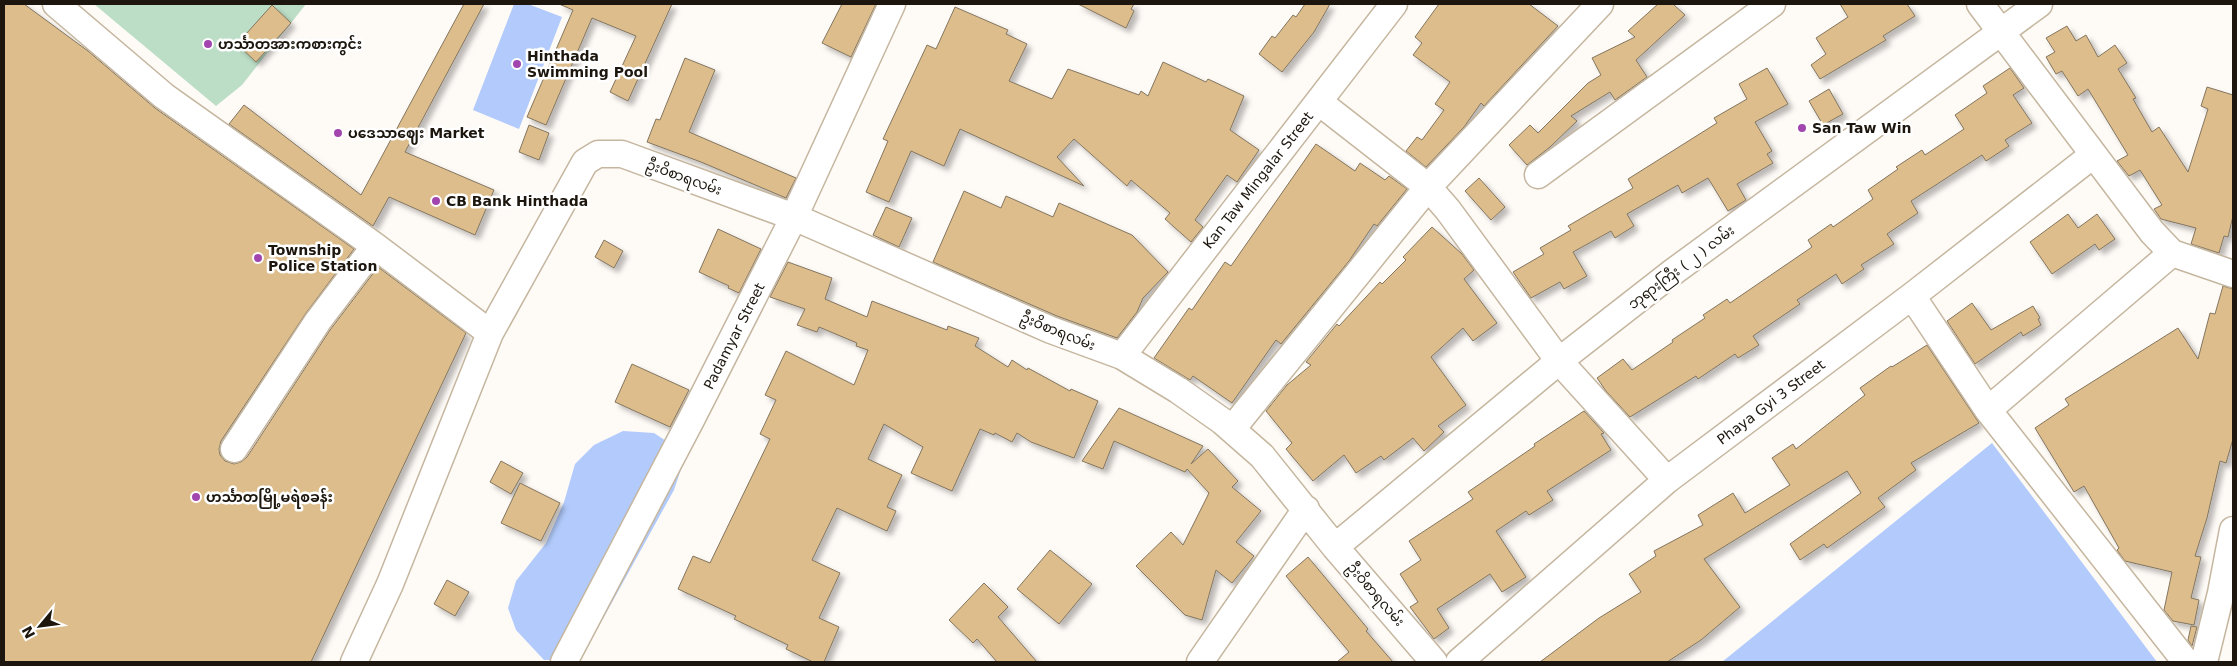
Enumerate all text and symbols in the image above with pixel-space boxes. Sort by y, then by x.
place label: ဟင်္သာတအားကစားကွင်း [218,34,362,56]
marker: ဟင်္သာတအားကစားကွင်း [202,38,214,50]
place label: Hinthada Swimming Pool [527,48,648,80]
marker: Hinthada Swimming Pool [511,58,523,70]
street label: Kan Taw Mingalar Street [1200,108,1317,252]
place label: San Taw Win [1812,120,1912,136]
marker: San Taw Win [1796,122,1808,134]
place label: ပဒေသာဈေး Market [348,125,485,145]
marker: ပဒေသာဈေး Market [332,127,344,139]
street label: ဦးဝိစာရလမ်း [643,154,725,202]
place label: CB Bank Hinthada [446,193,588,209]
marker: CB Bank Hinthada [430,195,442,207]
street label: ဘုရားကြီး ( ၂ ) လမ်း [1624,220,1740,315]
place label: Township Police Station [268,242,377,274]
marker: Township Police Station [252,252,264,264]
street label: Padamyar Street [700,280,768,392]
street label: ဦးဝိစာရလမ်း [1017,307,1098,357]
street label: Phaya Gyi 3 Street [1714,356,1828,448]
place label: ဟင်္သာတမြို့မရဲစခန်း [206,487,333,509]
marker: ဟင်္သာတမြို့မရဲစခန်း [190,491,202,503]
street label: ဦးဝိစာရလမ်း [1341,558,1409,632]
north arrow [15,601,65,651]
text: N [19,623,38,641]

